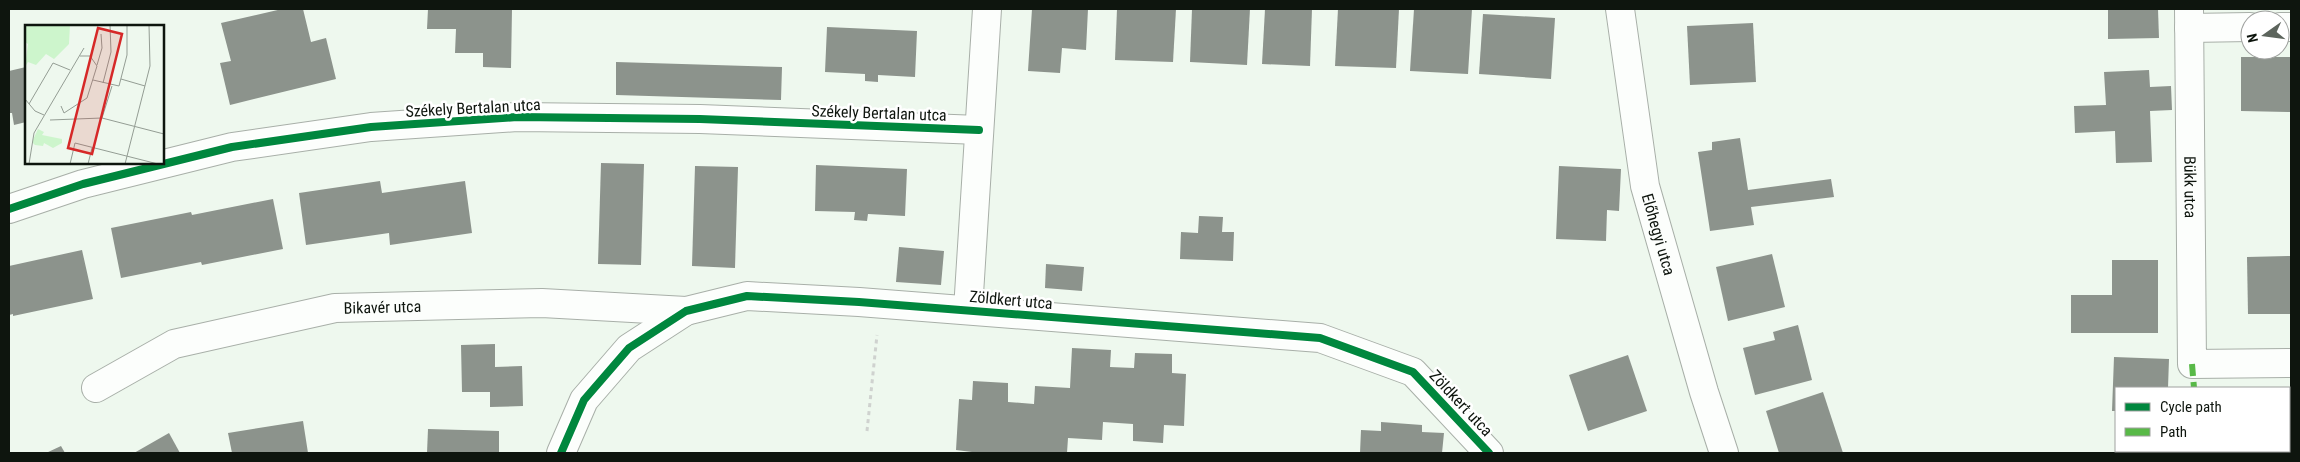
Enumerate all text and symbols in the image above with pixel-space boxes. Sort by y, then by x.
north arrow [2240,10,2290,60]
inset map [25,25,164,164]
text: N [2244,32,2261,44]
street label: Székely Bertalan utca [405,95,541,121]
street label: Székely Bertalan utca [811,101,947,125]
street label: Bükk utca [2181,156,2200,218]
street label: Előhegyi utca [1638,191,1680,277]
street label: Zöldkert utca [969,287,1053,313]
street label: Bikavér utca [343,296,421,317]
street label: Zöldkert utca [1426,366,1496,440]
legend [2115,387,2290,452]
text: Cycle path [2160,398,2222,416]
text: Path [2160,423,2187,441]

